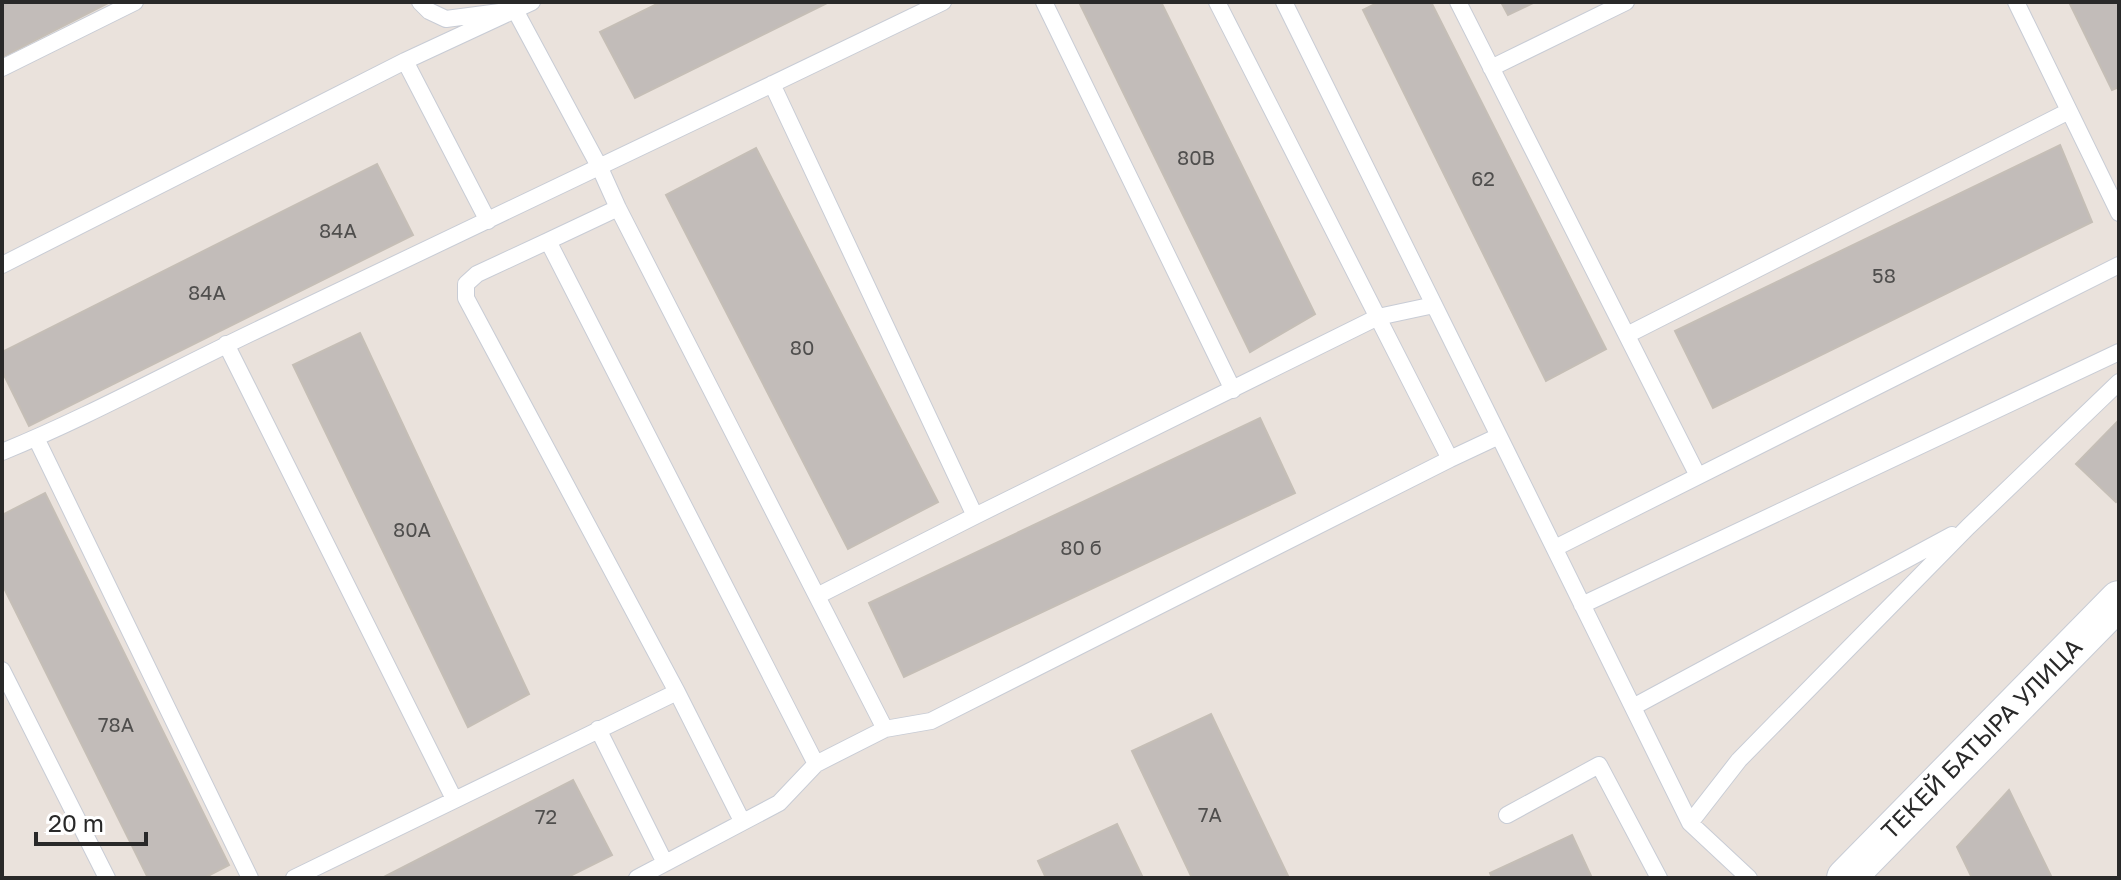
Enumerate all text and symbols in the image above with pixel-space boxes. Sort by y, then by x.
house number: 80В [1177,145,1215,169]
house number: 62 [1471,166,1495,190]
house number: 84A [319,218,357,242]
house number: 58 [1872,263,1896,287]
house number: 84А [188,280,226,304]
house number: 80 [790,335,814,359]
house number: 80А [393,517,431,541]
house number: 80 б [1060,535,1102,559]
street label: ТЕКЕЙ БАТЫРА УЛИЦА [1874,631,2087,844]
house number: 78А [98,712,134,736]
scale bar [36,796,146,846]
house number: 7А [1198,802,1222,826]
house number: 72 [535,804,557,828]
text: 20 m [48,808,104,837]

